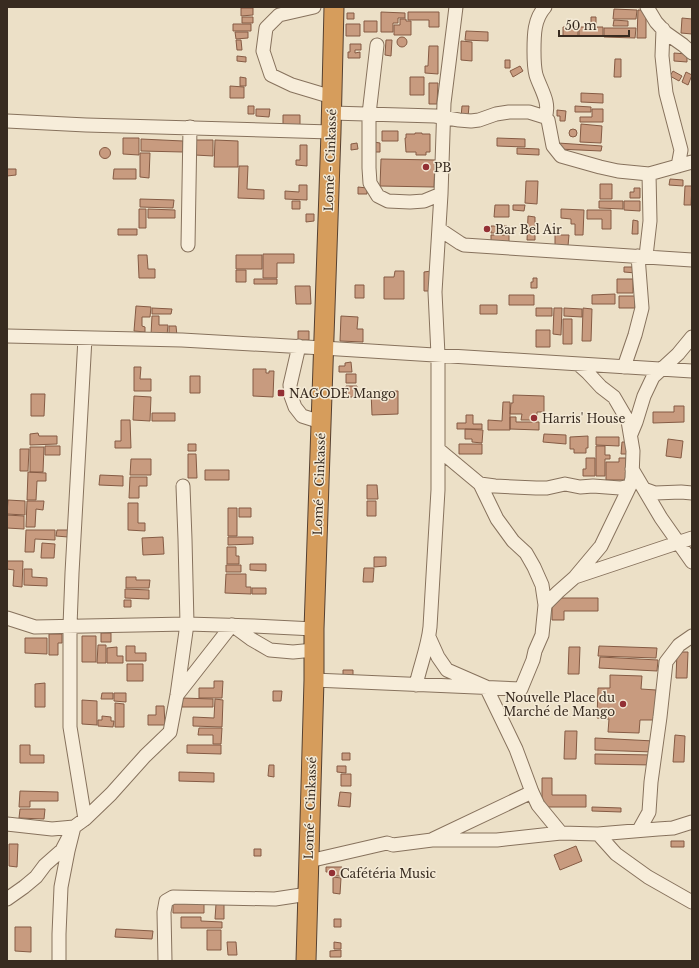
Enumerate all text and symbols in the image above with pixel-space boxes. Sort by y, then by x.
scale bar [559,12,629,38]
text: 50 m [565,18,597,33]
street label: Lomé - Cinkassé [321,108,339,212]
place label: PB [434,160,451,175]
marker: PB [421,162,431,172]
place label: Bar Bel Air [495,222,562,237]
marker: Bar Bel Air [482,224,492,234]
place label: NAGODE Mango [289,386,396,401]
marker: NAGODE Mango [276,388,286,398]
place label: Harris' House [542,411,626,426]
marker: Harris' House [529,413,539,423]
street label: Lomé - Cinkassé [310,432,328,536]
place label: Nouvelle Place du Marché de Mango [503,690,615,719]
marker: Nouvelle Place du Marché de Mango [618,699,628,709]
street label: Lomé - Cinkassé [301,756,319,860]
place label: Cafétéria Music [340,866,437,881]
marker: Cafétéria Music [327,868,337,878]

